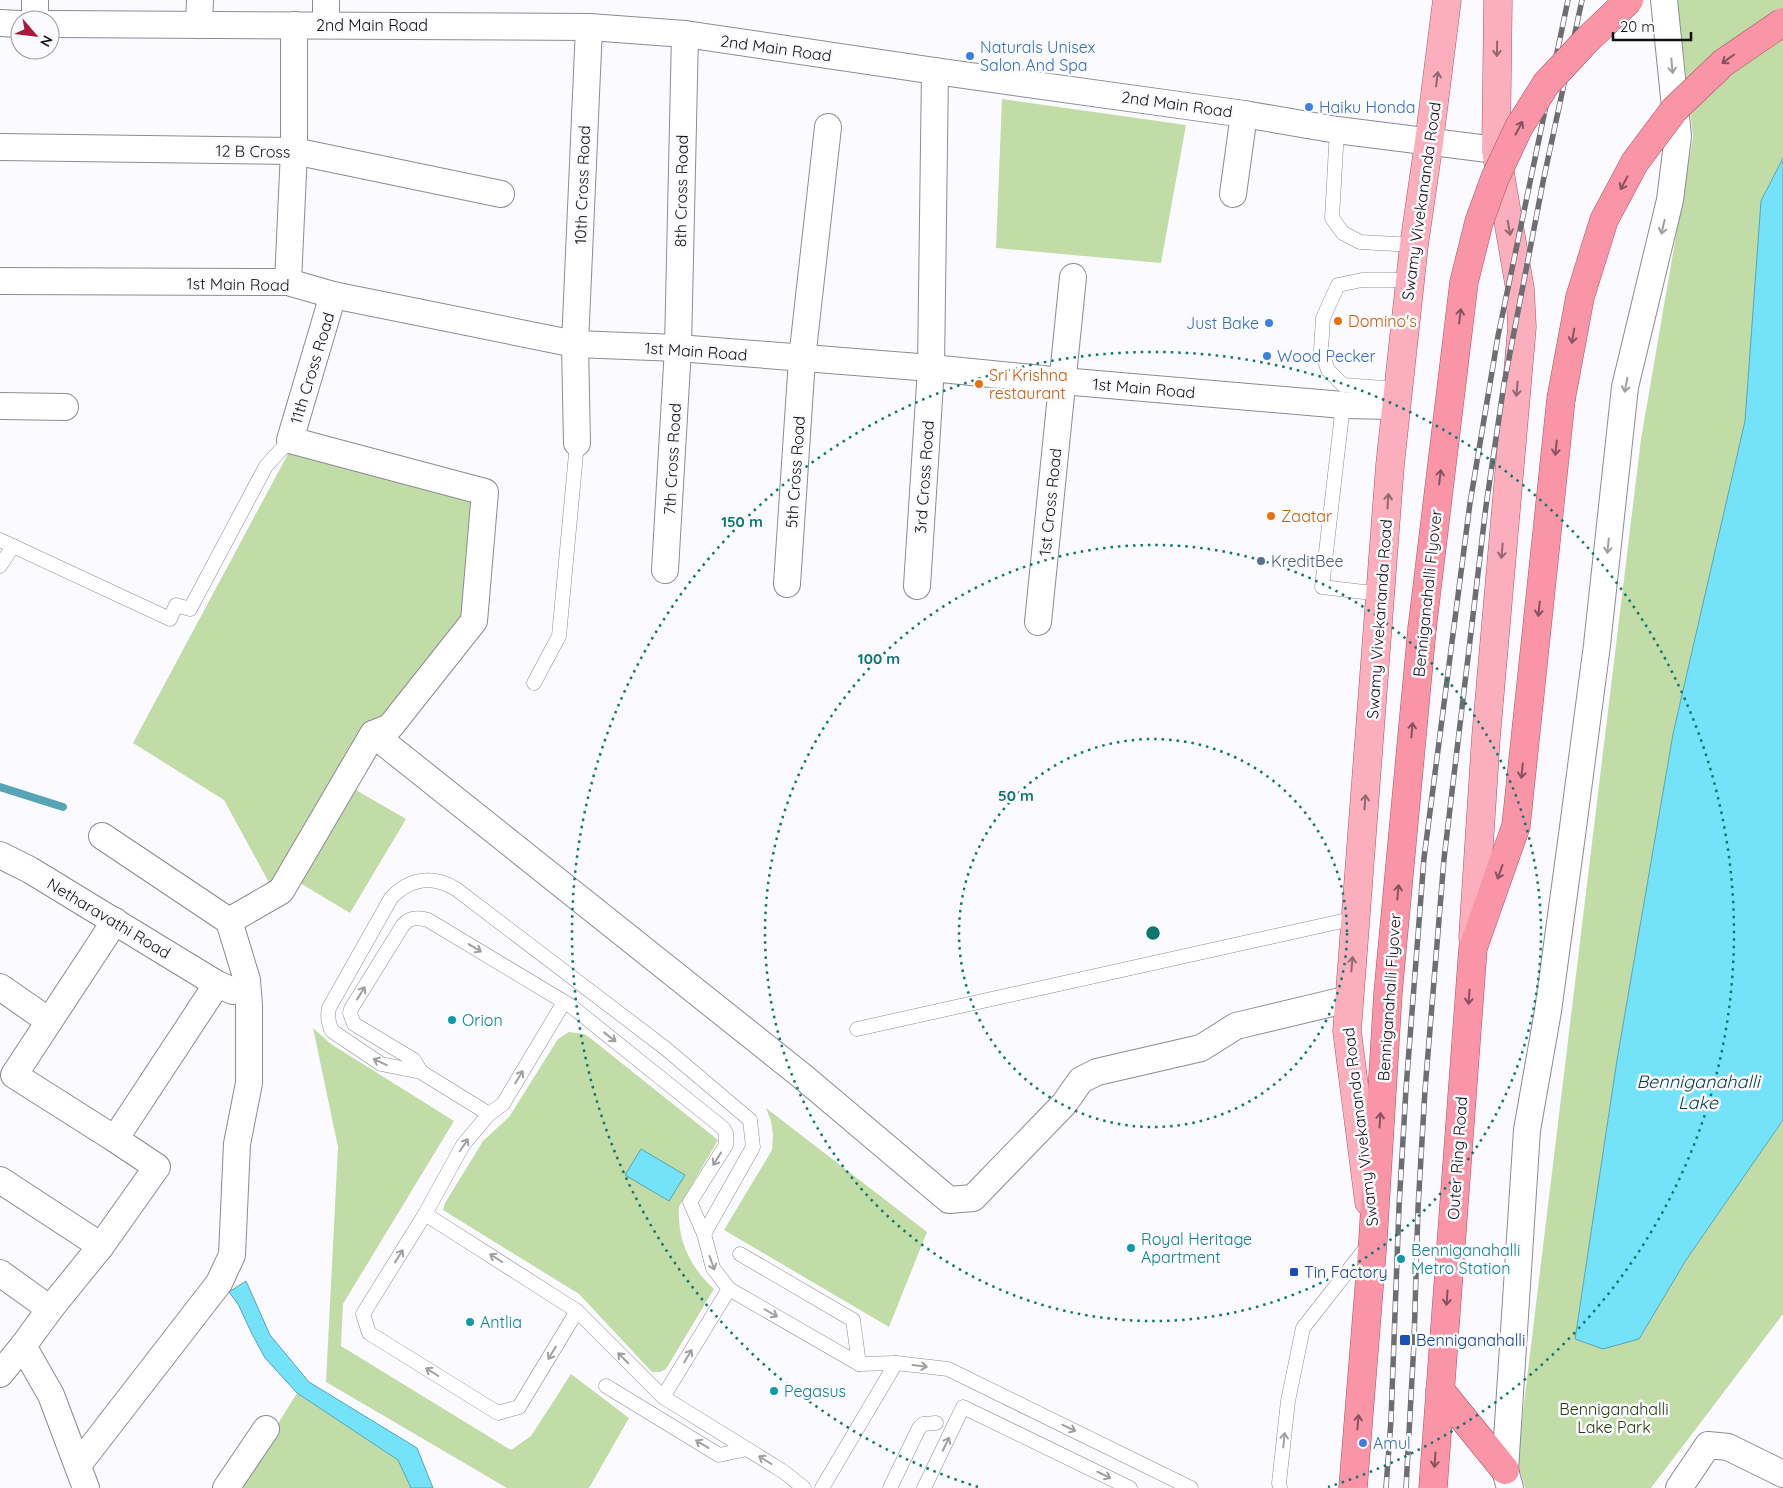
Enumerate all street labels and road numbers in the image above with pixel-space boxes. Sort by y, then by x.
street label: 2nd Main Road [316,15,428,35]
street label: 2nd Main Road [719,30,833,66]
street label: 2nd Main Road [1120,86,1234,122]
street label: Swamy Vivekananda Road [1397,101,1445,301]
street label: 10th Cross Road [570,125,594,245]
street label: 8th Cross Road [670,135,692,247]
street label: 12 B Cross [215,140,291,162]
street label: 1st Main Road [186,273,290,295]
street label: 11th Cross Road [286,310,338,426]
street label: 1st Main Road [644,337,748,365]
street label: 1st Main Road [1092,374,1196,402]
street label: 7th Cross Road [659,403,685,515]
street label: 5th Cross Road [781,415,809,529]
street label: 3rd Cross Road [910,420,938,534]
street label: 1st Cross Road [1034,447,1066,557]
street label: Benniganahalli Flyover [1408,508,1446,678]
street label: Swamy Vivekananda Road [1362,518,1396,720]
street label: Netharavathi Road [44,873,174,963]
street label: Benniganahalli Flyover [1373,912,1405,1082]
street label: Swamy Vivekananda Road [1338,1026,1382,1228]
street label: Outer Ring Road [1443,1096,1471,1220]

